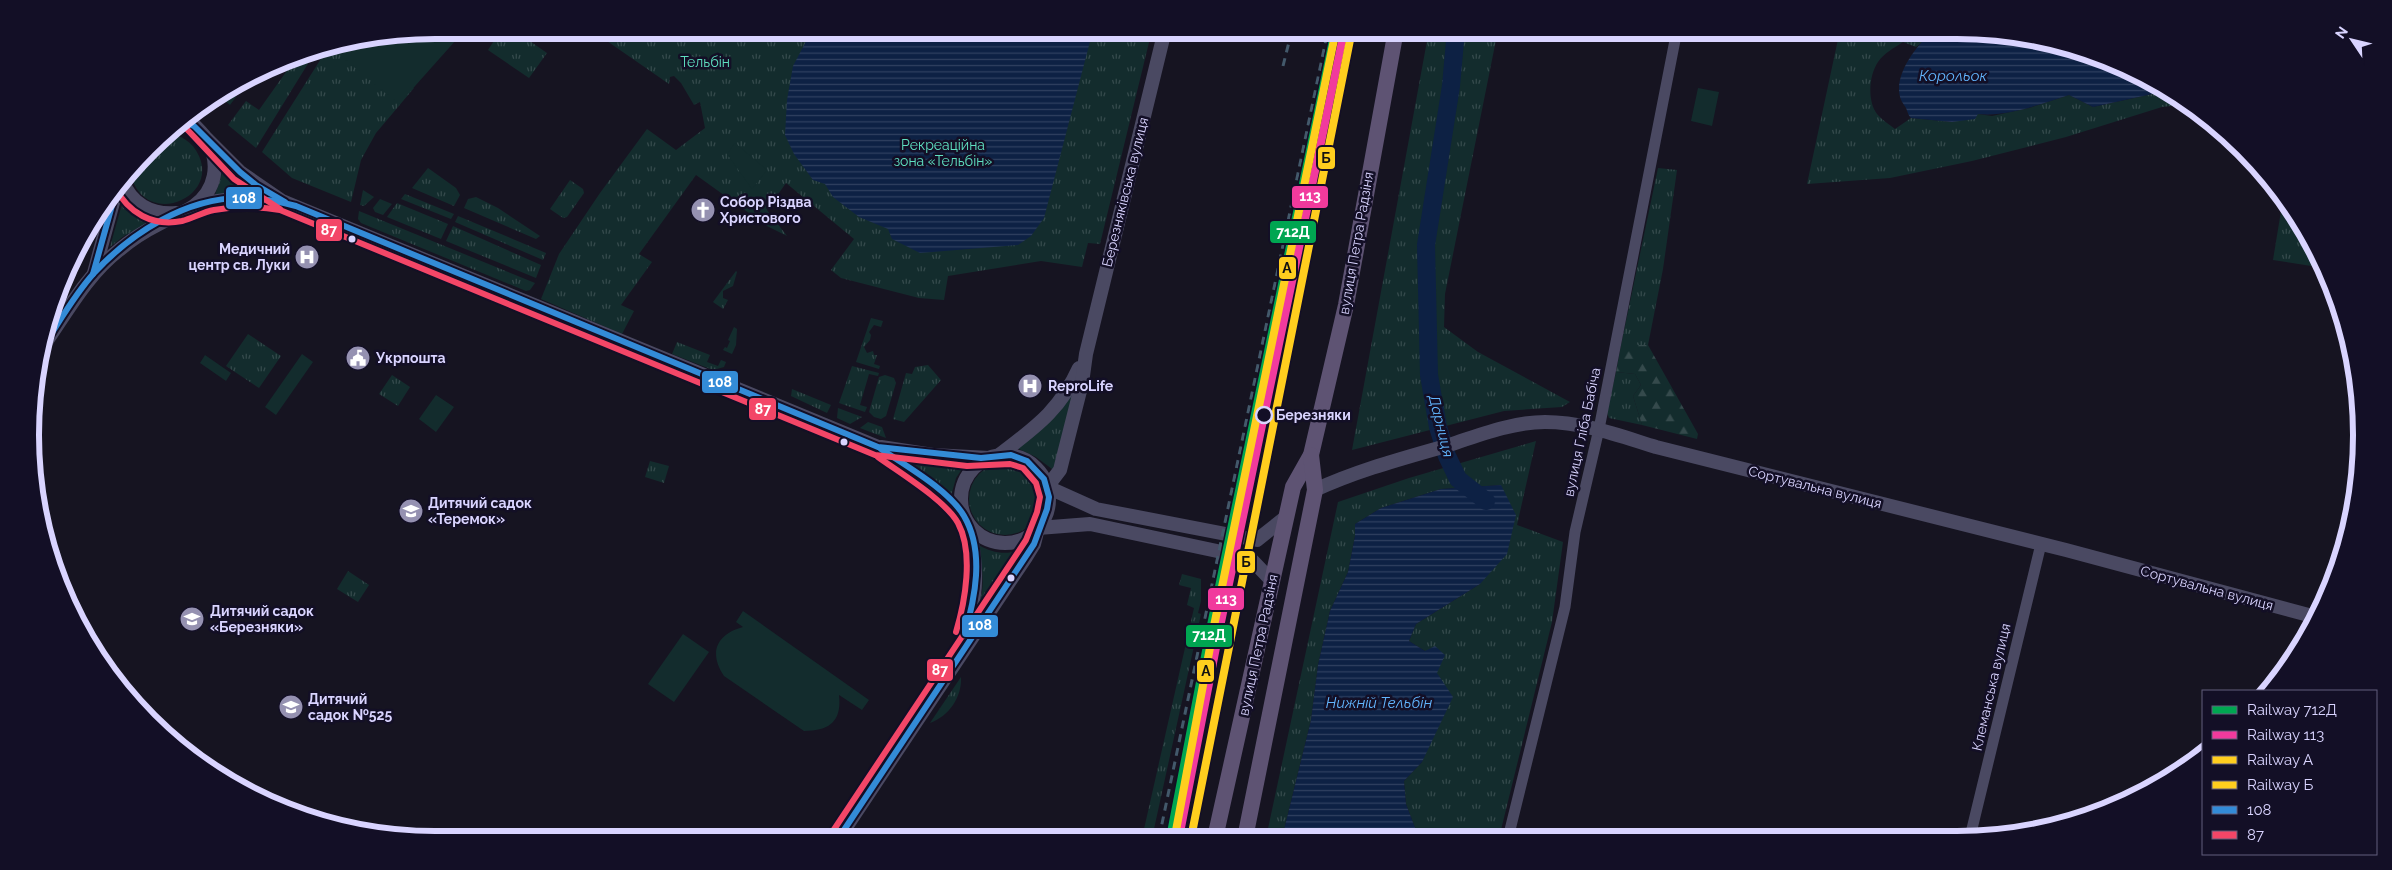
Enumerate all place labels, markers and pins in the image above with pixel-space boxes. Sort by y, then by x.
place label: Собор Різдва Христового [719,194,812,226]
church icon: Собор Різдва Христового [690,197,716,223]
unlabelled marker [347,234,357,244]
place label: Медичний центр св. Луки [188,241,290,273]
hospital icon: Медичний центр св. Луки [294,244,320,270]
public building icon: Укрпошта [345,345,371,371]
place label: Укрпошта [375,350,446,366]
hospital icon: ReproLife [1017,373,1043,399]
place label: ReproLife [1048,378,1114,394]
marker: Березняки [1255,406,1273,424]
place label: Березняки [1276,407,1351,423]
unlabelled marker [839,437,849,447]
place label: Дитячий садок «Теремок» [428,495,532,527]
school or university icon: Дитячий садок «Теремок» [398,498,424,524]
unlabelled marker [1006,573,1016,583]
place label: Дитячий садок «Березняки» [210,603,314,635]
school or university icon: Дитячий садок «Березняки» [179,606,205,632]
place label: Дитячий садок №525 [308,691,392,723]
school or university icon: Дитячий садок №525 [278,694,304,720]

